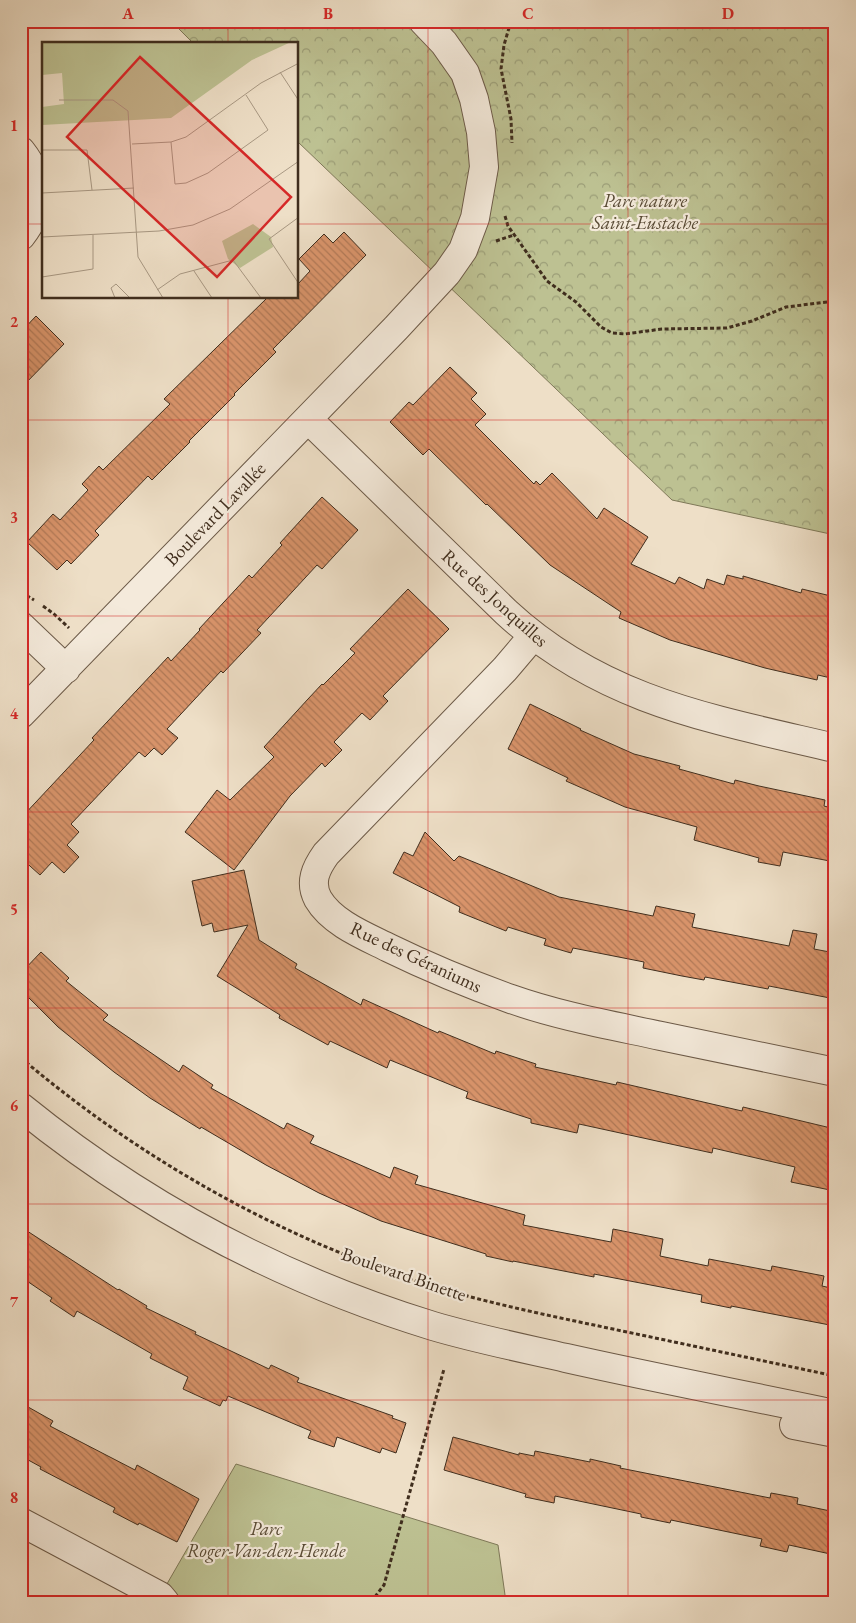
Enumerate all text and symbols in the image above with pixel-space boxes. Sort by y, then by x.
text: A [121,3,134,24]
text: B [323,3,333,24]
text: C [522,3,534,24]
text: D [722,3,734,24]
inset map [42,42,299,299]
text: 1 [10,115,18,136]
park label: Parc nature Saint-Eustache [591,188,698,235]
text: 2 [10,311,19,332]
street label: Boulevard Lavallée [159,457,271,571]
text: 3 [10,507,18,528]
street label: Rue des Jonquilles [437,544,553,652]
text: 4 [10,703,19,724]
text: 5 [10,899,18,920]
street label: Rue des Géraniums [346,916,486,998]
text: 6 [10,1095,19,1116]
street label: Boulevard Binette [338,1241,470,1307]
text: 7 [10,1291,19,1312]
text: 8 [10,1487,18,1508]
park label: Parc Roger-Van-den-Hende [186,1516,346,1563]

